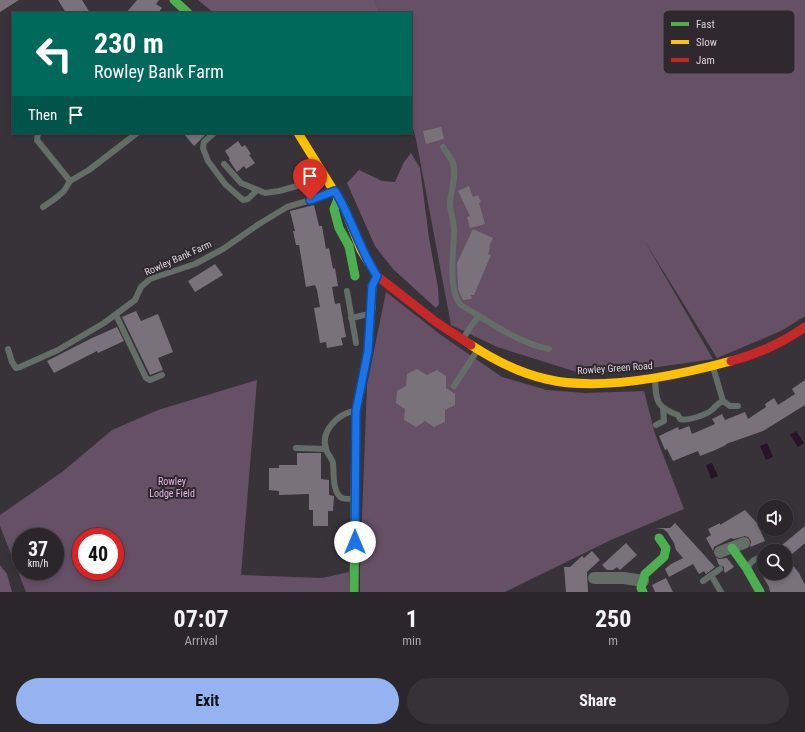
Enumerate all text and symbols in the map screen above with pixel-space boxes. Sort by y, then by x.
legend [663,10,795,74]
text: Fast [696,18,715,31]
text: 230 m [94,27,164,60]
icon: left [28,28,80,80]
text: Slow [696,36,717,49]
text: Jam [696,54,715,67]
text: Rowley Bank Farm [94,61,224,82]
icon: arrive [65,104,87,126]
text: Then [28,106,57,124]
pin [293,159,327,200]
icon: arrive [299,165,321,187]
street label: Rowley Bank Farm [143,238,213,278]
street label: Rowley Green Road [577,360,653,376]
park label: Rowley Lodge Field [149,476,195,499]
map controls [757,500,793,580]
button: sound [757,500,793,536]
position arrow [334,521,376,563]
speed limit sign: 40 [72,528,124,580]
text: 37 [28,537,48,561]
button: search [757,544,793,580]
text: km/h [28,558,48,569]
text: 07:07 [174,605,229,633]
text: 1 [406,605,418,633]
text: 250 [595,605,631,633]
text: Arrival [185,633,218,648]
text: min [402,633,421,648]
text: m [608,633,618,648]
button: Exit [16,678,399,724]
button: Share [407,678,789,724]

